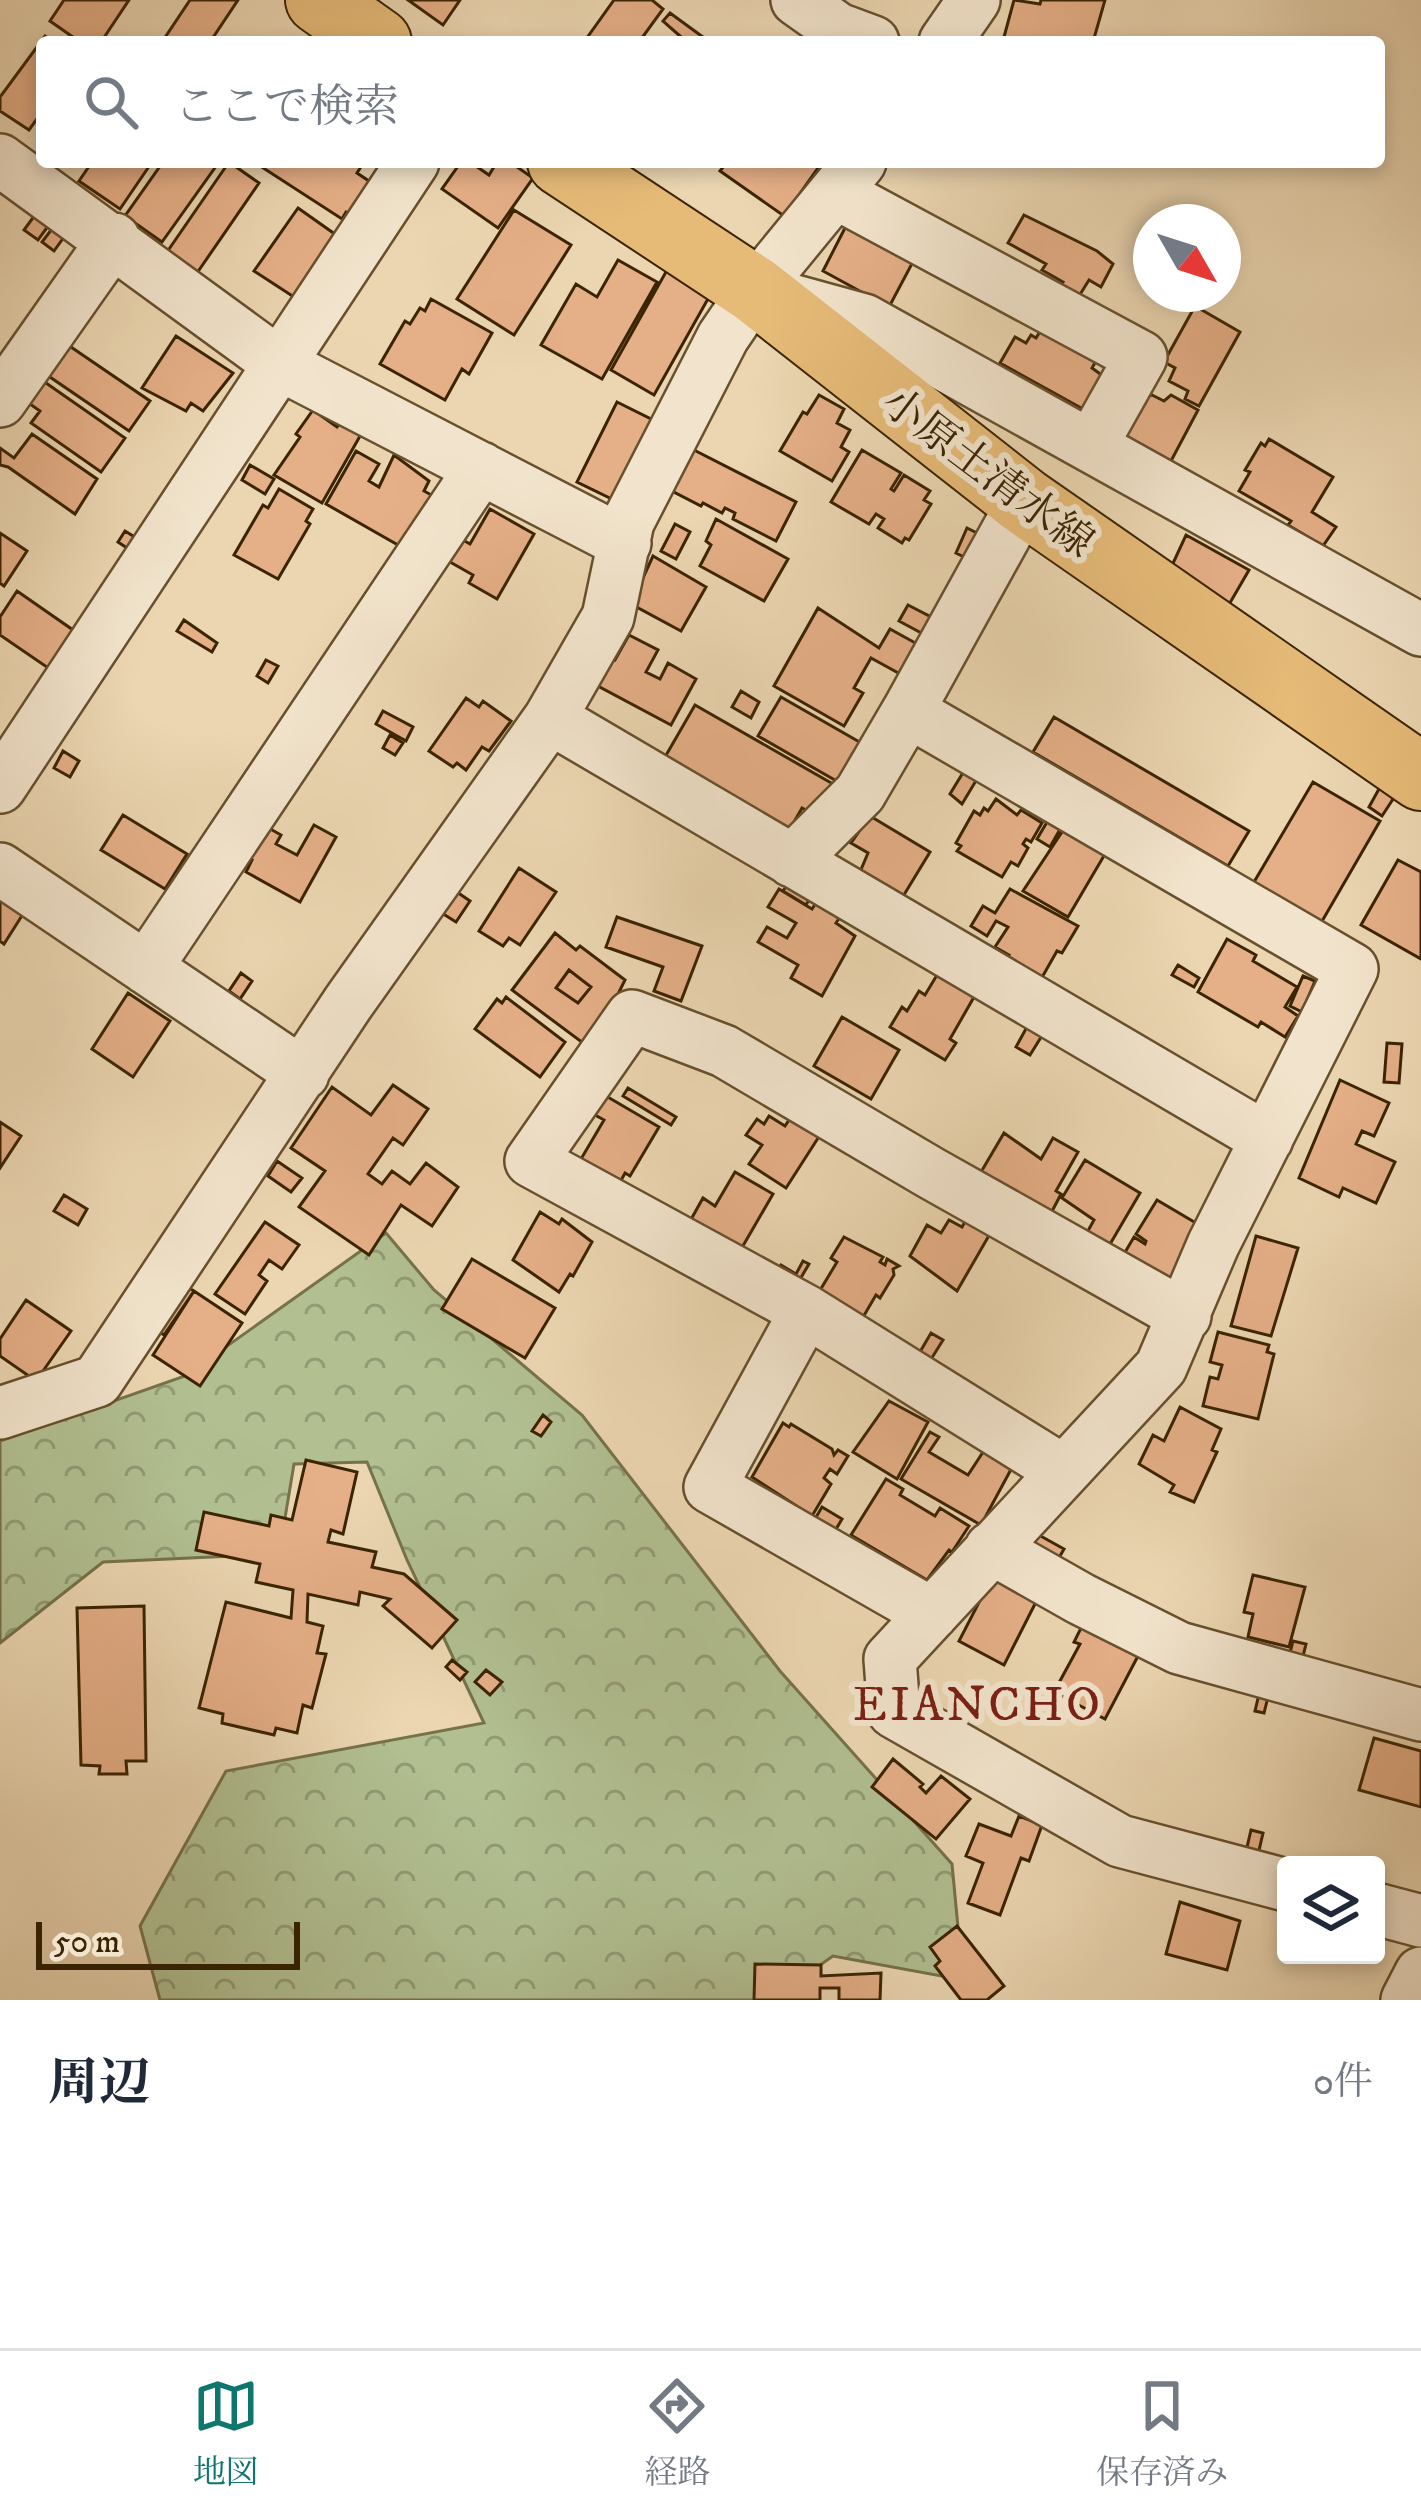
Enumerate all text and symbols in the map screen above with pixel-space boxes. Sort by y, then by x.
search box [36,36,1385,168]
icon: search [78,69,144,135]
text: ここで検索 [174,80,399,136]
north arrow [1133,204,1241,312]
street label: 小原土清水線 [871,377,1103,570]
district label: EIANCHO [853,1676,1103,1736]
map controls [1277,1856,1385,1964]
button: layers [1277,1856,1385,1964]
scale bar [36,1916,300,1969]
text: 50 m [54,1922,120,1963]
text: 周辺 [48,2052,150,2116]
text: 0件 [1313,2058,1373,2107]
tab: 地図 [193,2373,259,2494]
tab: 経路 [644,2373,710,2494]
tab: 保存済み [1096,2373,1228,2494]

